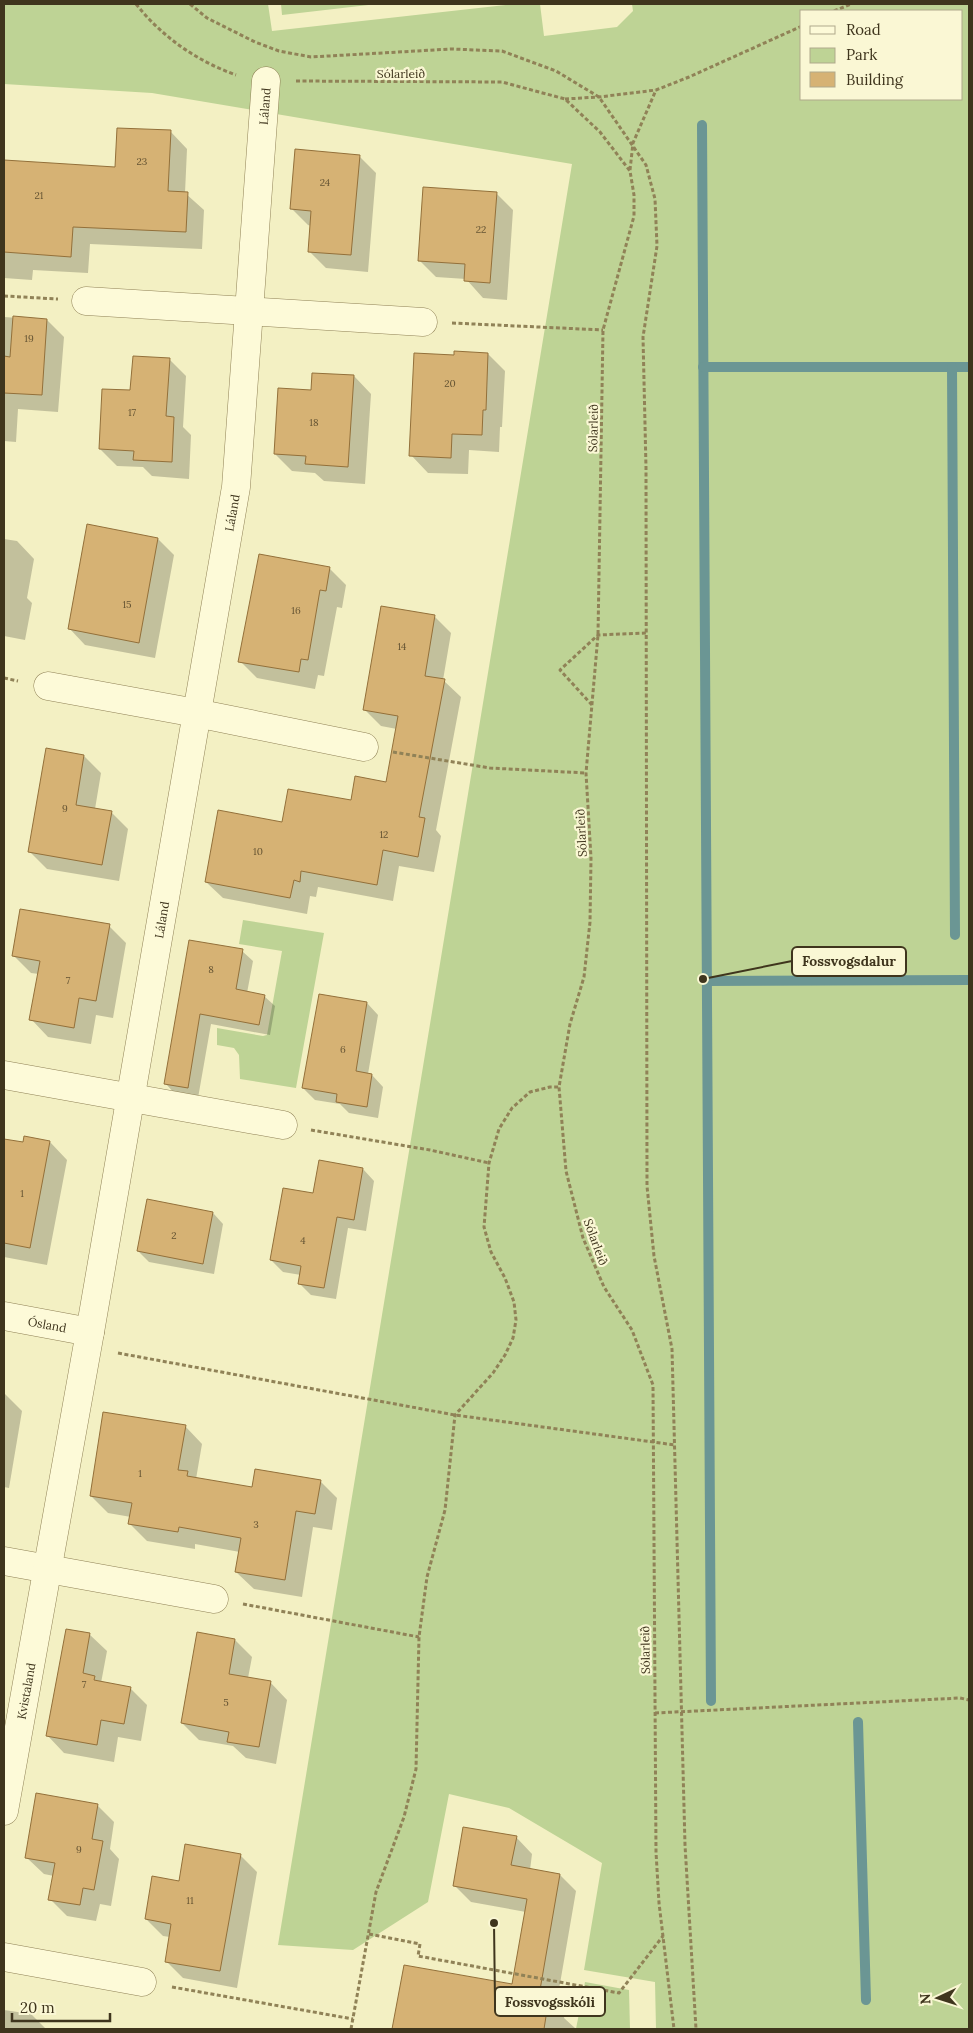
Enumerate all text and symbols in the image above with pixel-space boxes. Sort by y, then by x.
legend [800,10,963,100]
text: Road [846,20,881,39]
text: Park [846,45,877,64]
street label: Sólarleið [377,66,425,81]
text: Building [846,70,904,89]
street label: Láland [255,87,273,125]
house number: 23 [137,155,148,168]
house number: 24 [320,176,331,189]
house number: 21 [34,189,44,202]
house number: 22 [476,223,486,236]
house number: 19 [24,332,34,345]
house number: 20 [444,377,456,390]
street label: Sólarleið [585,403,601,452]
house number: 17 [128,406,137,419]
house number: 18 [309,416,319,429]
street label: Láland [221,493,242,532]
house number: 15 [122,598,132,611]
house number: 16 [291,604,301,617]
house number: 14 [397,640,407,653]
house number: 9 [62,802,68,815]
street label: Sólarleið [572,808,590,858]
house number: 12 [379,828,389,841]
house number: 10 [253,845,263,858]
street label: Láland [151,900,172,939]
callout: Fossvogsdalur [792,947,906,976]
text: Fossvogsdalur [802,952,896,970]
house number: 8 [208,963,214,976]
house number: 7 [66,974,71,987]
house number: 6 [340,1043,346,1056]
house number: 1 [20,1187,24,1200]
street label: Sólarleið [581,1217,611,1268]
house number: 2 [171,1229,177,1242]
house number: 4 [300,1234,306,1247]
street label: Ósland [27,1313,68,1335]
house number: 1 [138,1467,142,1480]
house number: 3 [253,1518,259,1531]
street label: Sólarleið [637,1625,653,1674]
street label: Kvistaland [13,1661,38,1721]
house number: 7 [82,1678,87,1691]
house number: 5 [223,1696,229,1709]
house number: 9 [76,1843,82,1856]
house number: 11 [186,1894,194,1907]
north arrow [913,1973,963,2023]
callout: Fossvogsskóli [495,1987,605,2016]
scale bar [12,1990,110,2022]
text: Fossvogsskóli [505,1993,596,2011]
text: N [916,1993,934,2005]
text: 20 m [20,1998,55,2017]

